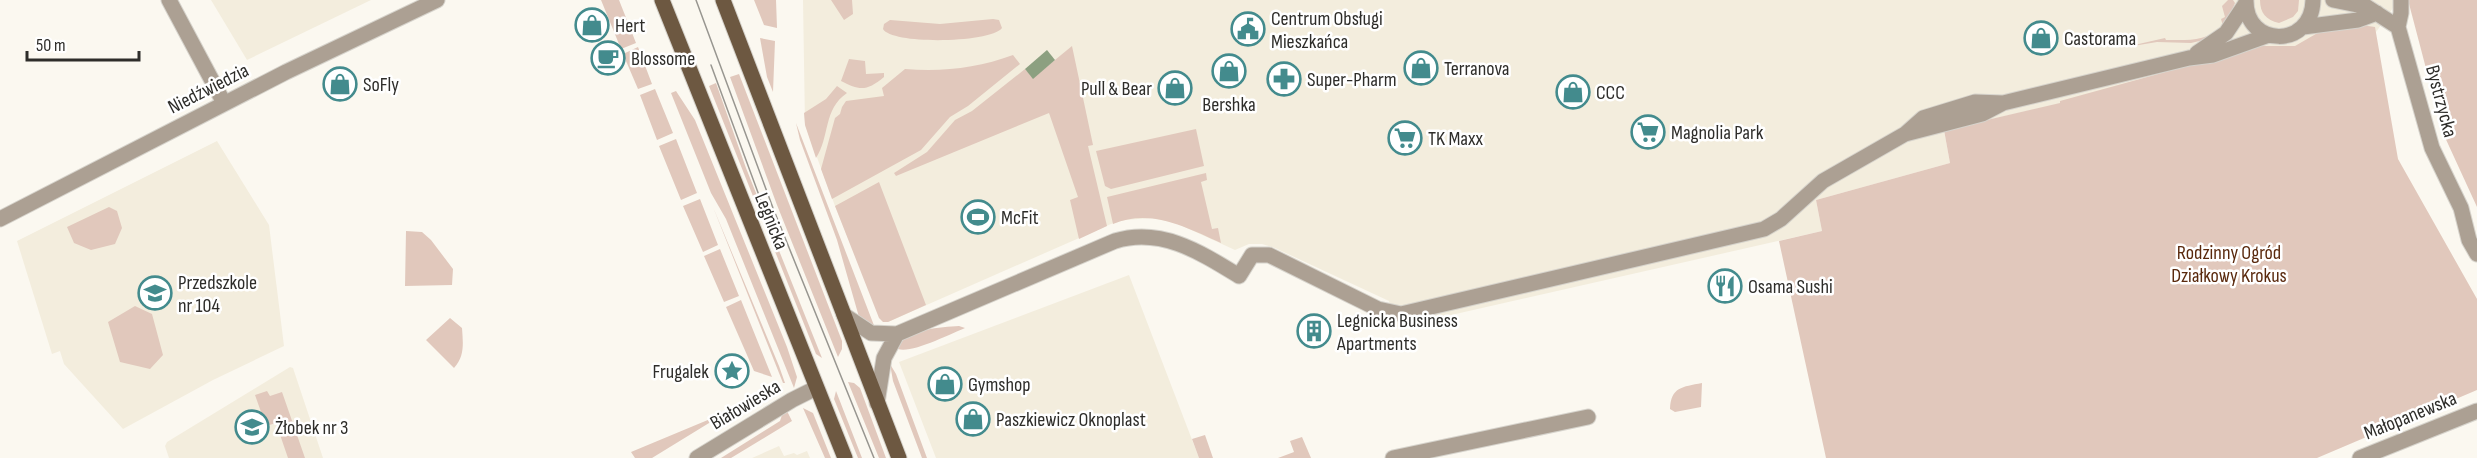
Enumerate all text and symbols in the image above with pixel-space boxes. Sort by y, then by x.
shop icon: Hert [574,7,610,43]
place label: Centrum Obsługi Mieszkańca [1271,7,1383,54]
public building icon: Centrum Obsługi Mieszkańca [1230,11,1266,47]
place label: Hert [615,14,645,38]
shop icon: Castorama [2023,20,2059,56]
scale bar [27,24,140,62]
place label: Castorama [2064,27,2136,51]
text: 50 m [36,35,66,56]
cafe icon: Blossome [590,40,626,76]
place label: Blossome [631,47,695,71]
shop icon: Terranova [1403,50,1439,86]
shop icon: Bershka [1211,53,1247,89]
place label: Terranova [1444,57,1510,81]
street label: Niedźwiedzia [164,58,253,119]
pharmacy icon: Super-Pharm [1266,61,1302,97]
street label: Bystrzycka [2420,63,2462,140]
shop icon: SoFly [322,66,358,102]
place label: Super-Pharm [1307,68,1397,92]
shop icon: Pull & Bear [1157,70,1193,106]
place label: SoFly [363,73,399,97]
shop icon: CCC [1555,74,1591,110]
place label: Pull & Bear [1081,77,1152,101]
place label: CCC [1596,81,1625,105]
place label: Bershka [1202,93,1256,117]
supermarket icon: Magnolia Park [1630,114,1666,150]
supermarket icon: TK Maxx [1387,120,1423,156]
place label: Magnolia Park [1671,121,1764,145]
place label: TK Maxx [1428,127,1483,151]
street label: Legnicka [749,190,793,253]
sports icon: McFit [960,199,996,235]
place label: McFit [1001,206,1039,230]
park label: Rodzinny Ogród Działkowy Krokus [2171,241,2287,288]
restaurant icon: Osama Sushi [1707,268,1743,304]
place label: Przedszkole nr 104 [178,271,257,318]
school or university icon: Przedszkole nr 104 [137,275,173,311]
place label: Osama Sushi [1748,275,1833,299]
place label: Legnicka Business Apartments [1336,309,1458,356]
building icon: Legnicka Business Apartments [1296,313,1332,349]
place icon: Frugalek [714,353,750,389]
place label: Frugalek [653,360,709,384]
shop icon: Gymshop [927,366,963,402]
place label: Gymshop [968,373,1031,397]
street label: Białowieska [706,375,785,435]
street label: Małopanewska [2361,386,2460,445]
shop icon: Paszkiewicz Oknoplast [955,401,991,437]
place label: Paszkiewicz Oknoplast [996,408,1146,432]
school or university icon: Żłobek nr 3 [234,409,270,445]
place label: Żłobek nr 3 [275,416,348,440]

